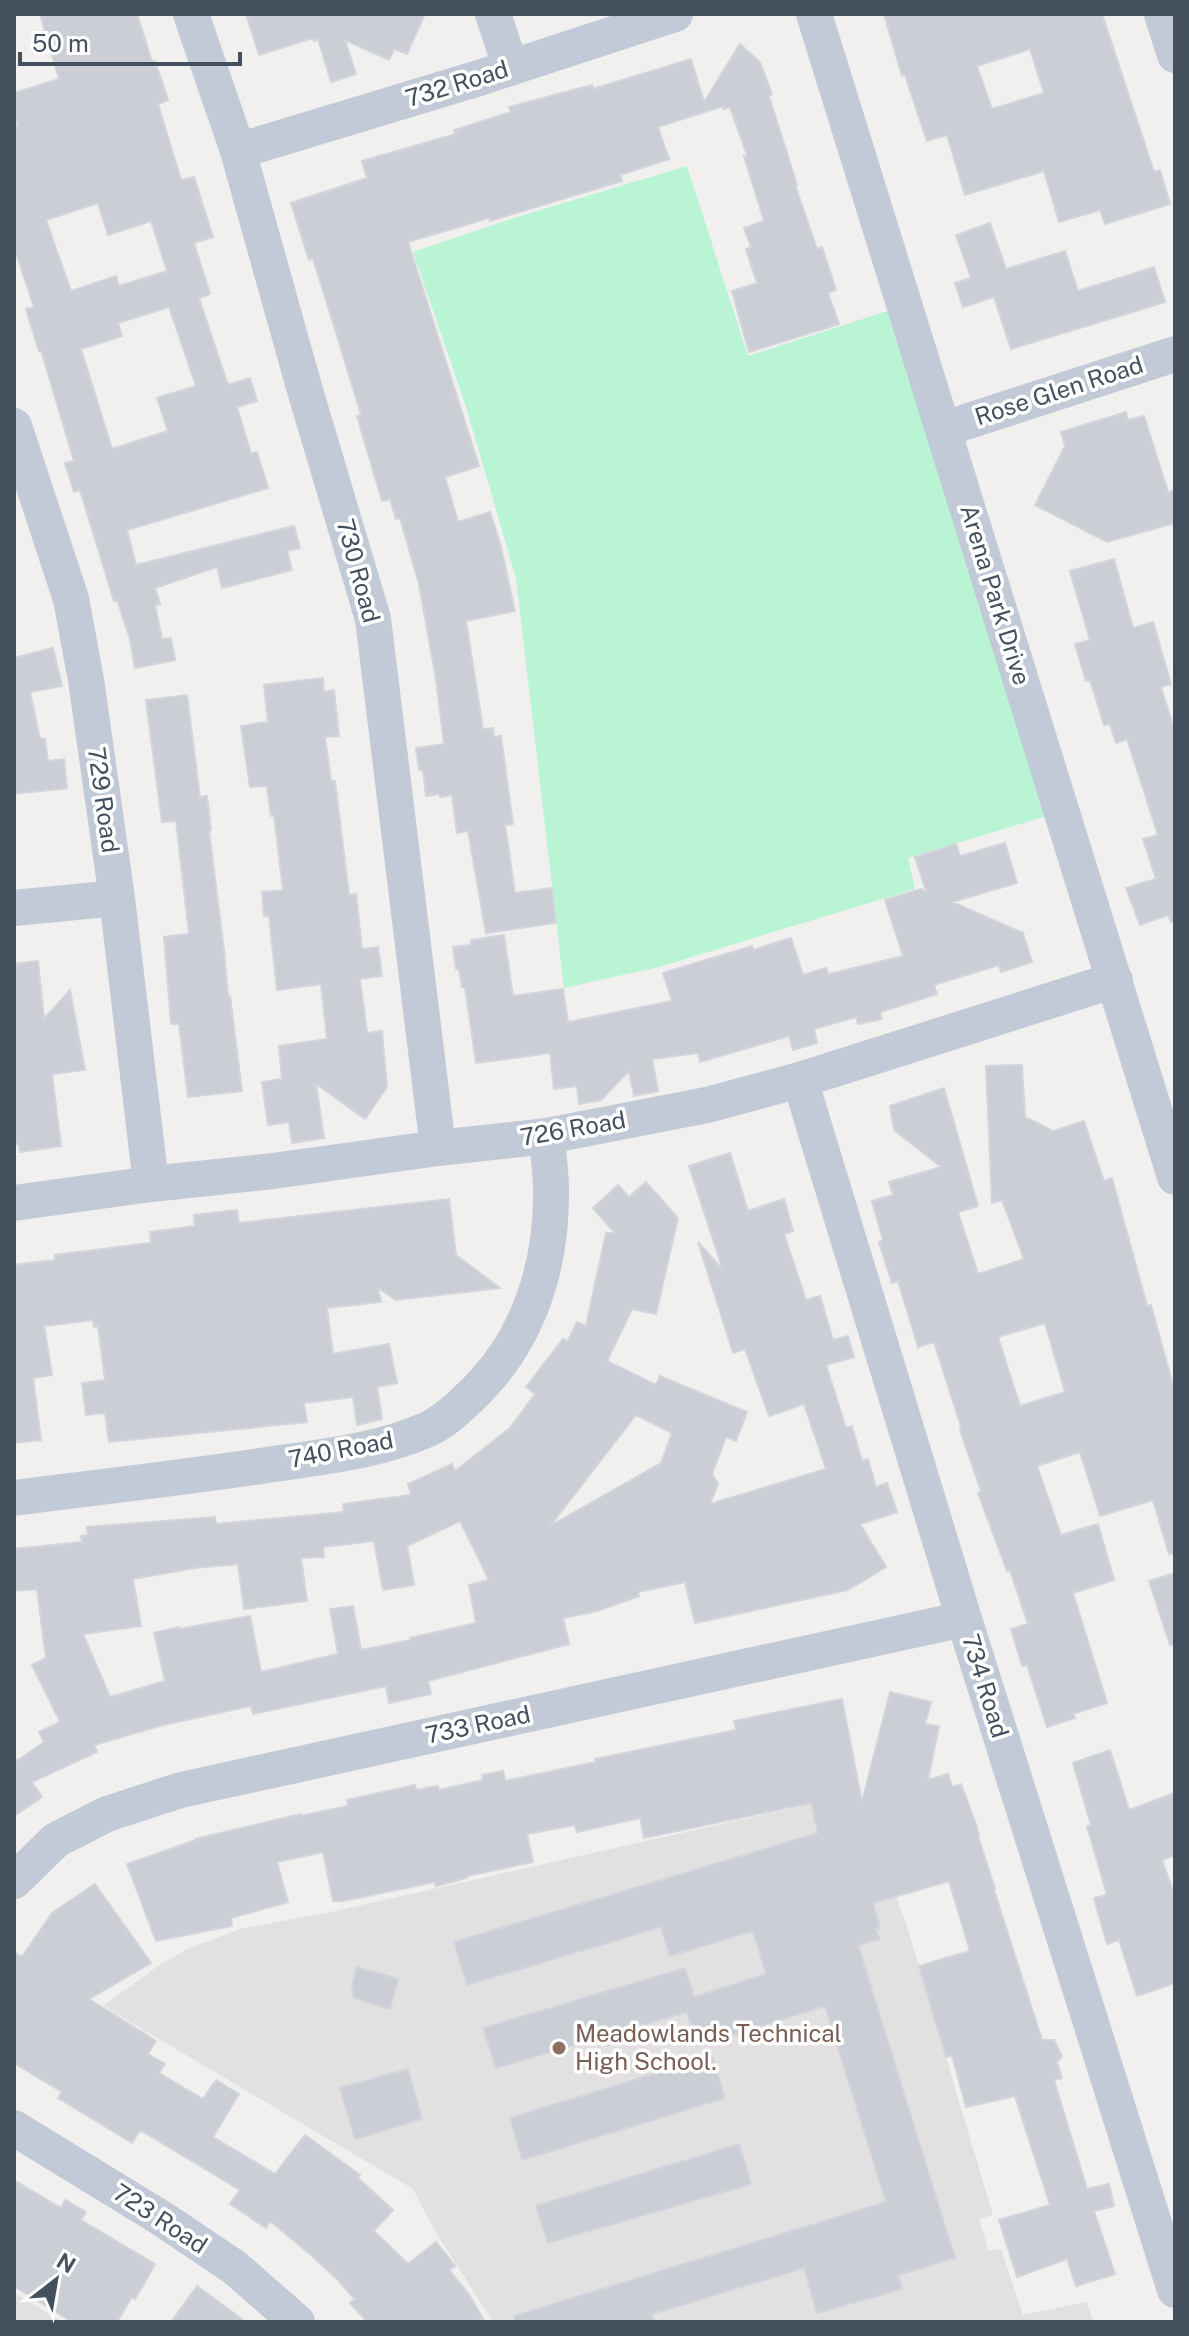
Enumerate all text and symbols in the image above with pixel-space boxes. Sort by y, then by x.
scale bar [20,16,240,66]
text: 50 m [32,29,89,57]
street label: 732 Road [402,54,512,112]
street label: Rose Glen Road [971,350,1146,430]
street label: Arena Park Drive [955,501,1037,688]
street label: 730 Road [332,516,386,626]
street label: 729 Road [83,745,125,855]
street label: 726 Road [518,1105,628,1151]
street label: 740 Road [286,1425,396,1473]
street label: 734 Road [957,1631,1015,1741]
street label: 733 Road [423,1699,533,1749]
place label: Meadowlands Technical High School. [575,2019,842,2075]
marker: Meadowlands Technical High School. [550,2039,568,2057]
street label: 723 Road [108,2177,213,2259]
north arrow [16,2240,96,2320]
text: N [52,2247,80,2278]

